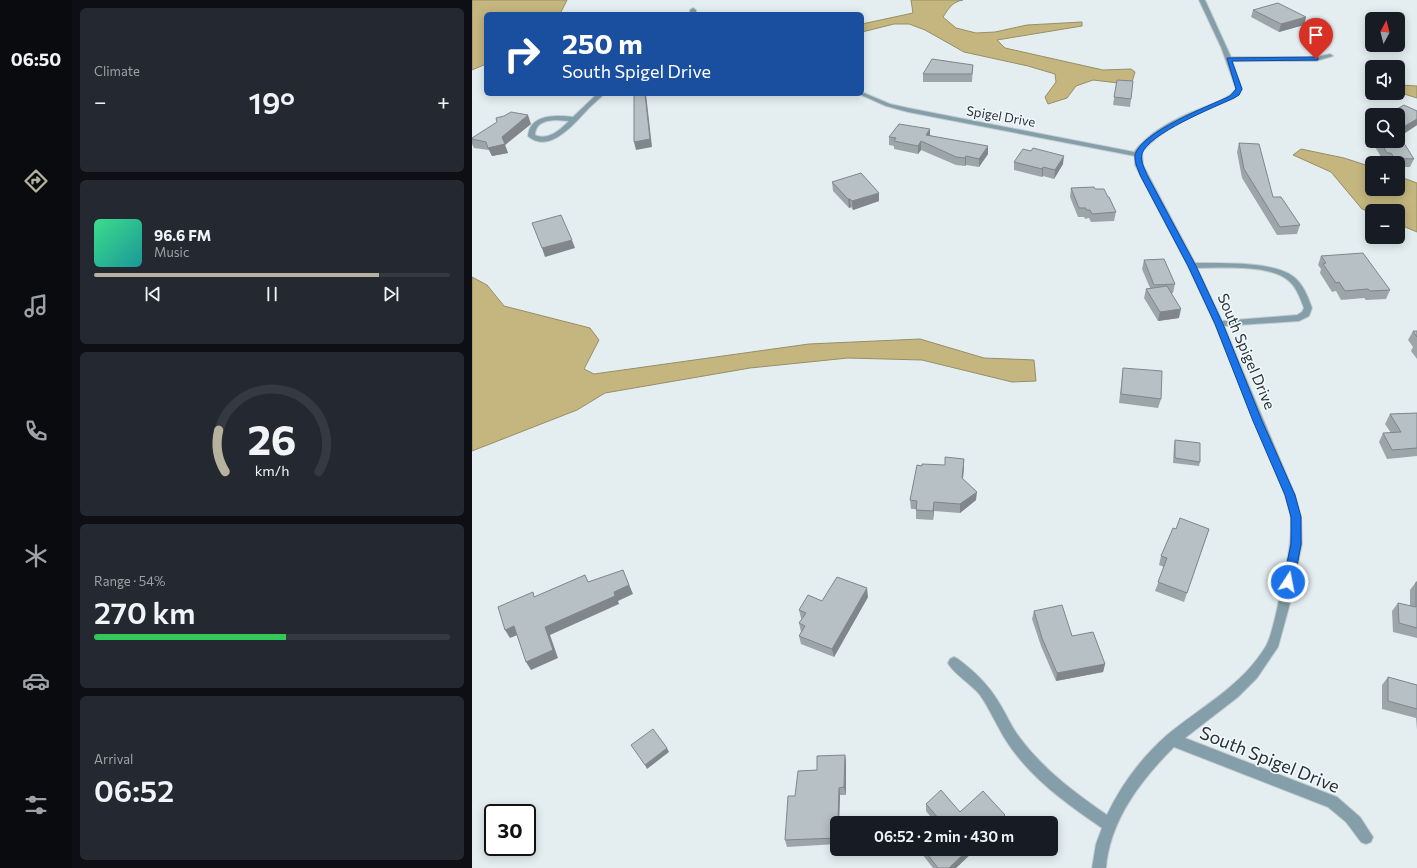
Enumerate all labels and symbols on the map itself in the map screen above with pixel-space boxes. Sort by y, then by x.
north arrow [1365,12,1405,52]
pin [1299,18,1333,59]
street label: Spigel Drive [965,102,1037,130]
street label: South Spigel Drive [1214,290,1280,412]
position arrow [1267,561,1309,603]
street label: South Spigel Drive [1197,721,1343,797]
speed limit sign: 30 [484,804,536,856]

